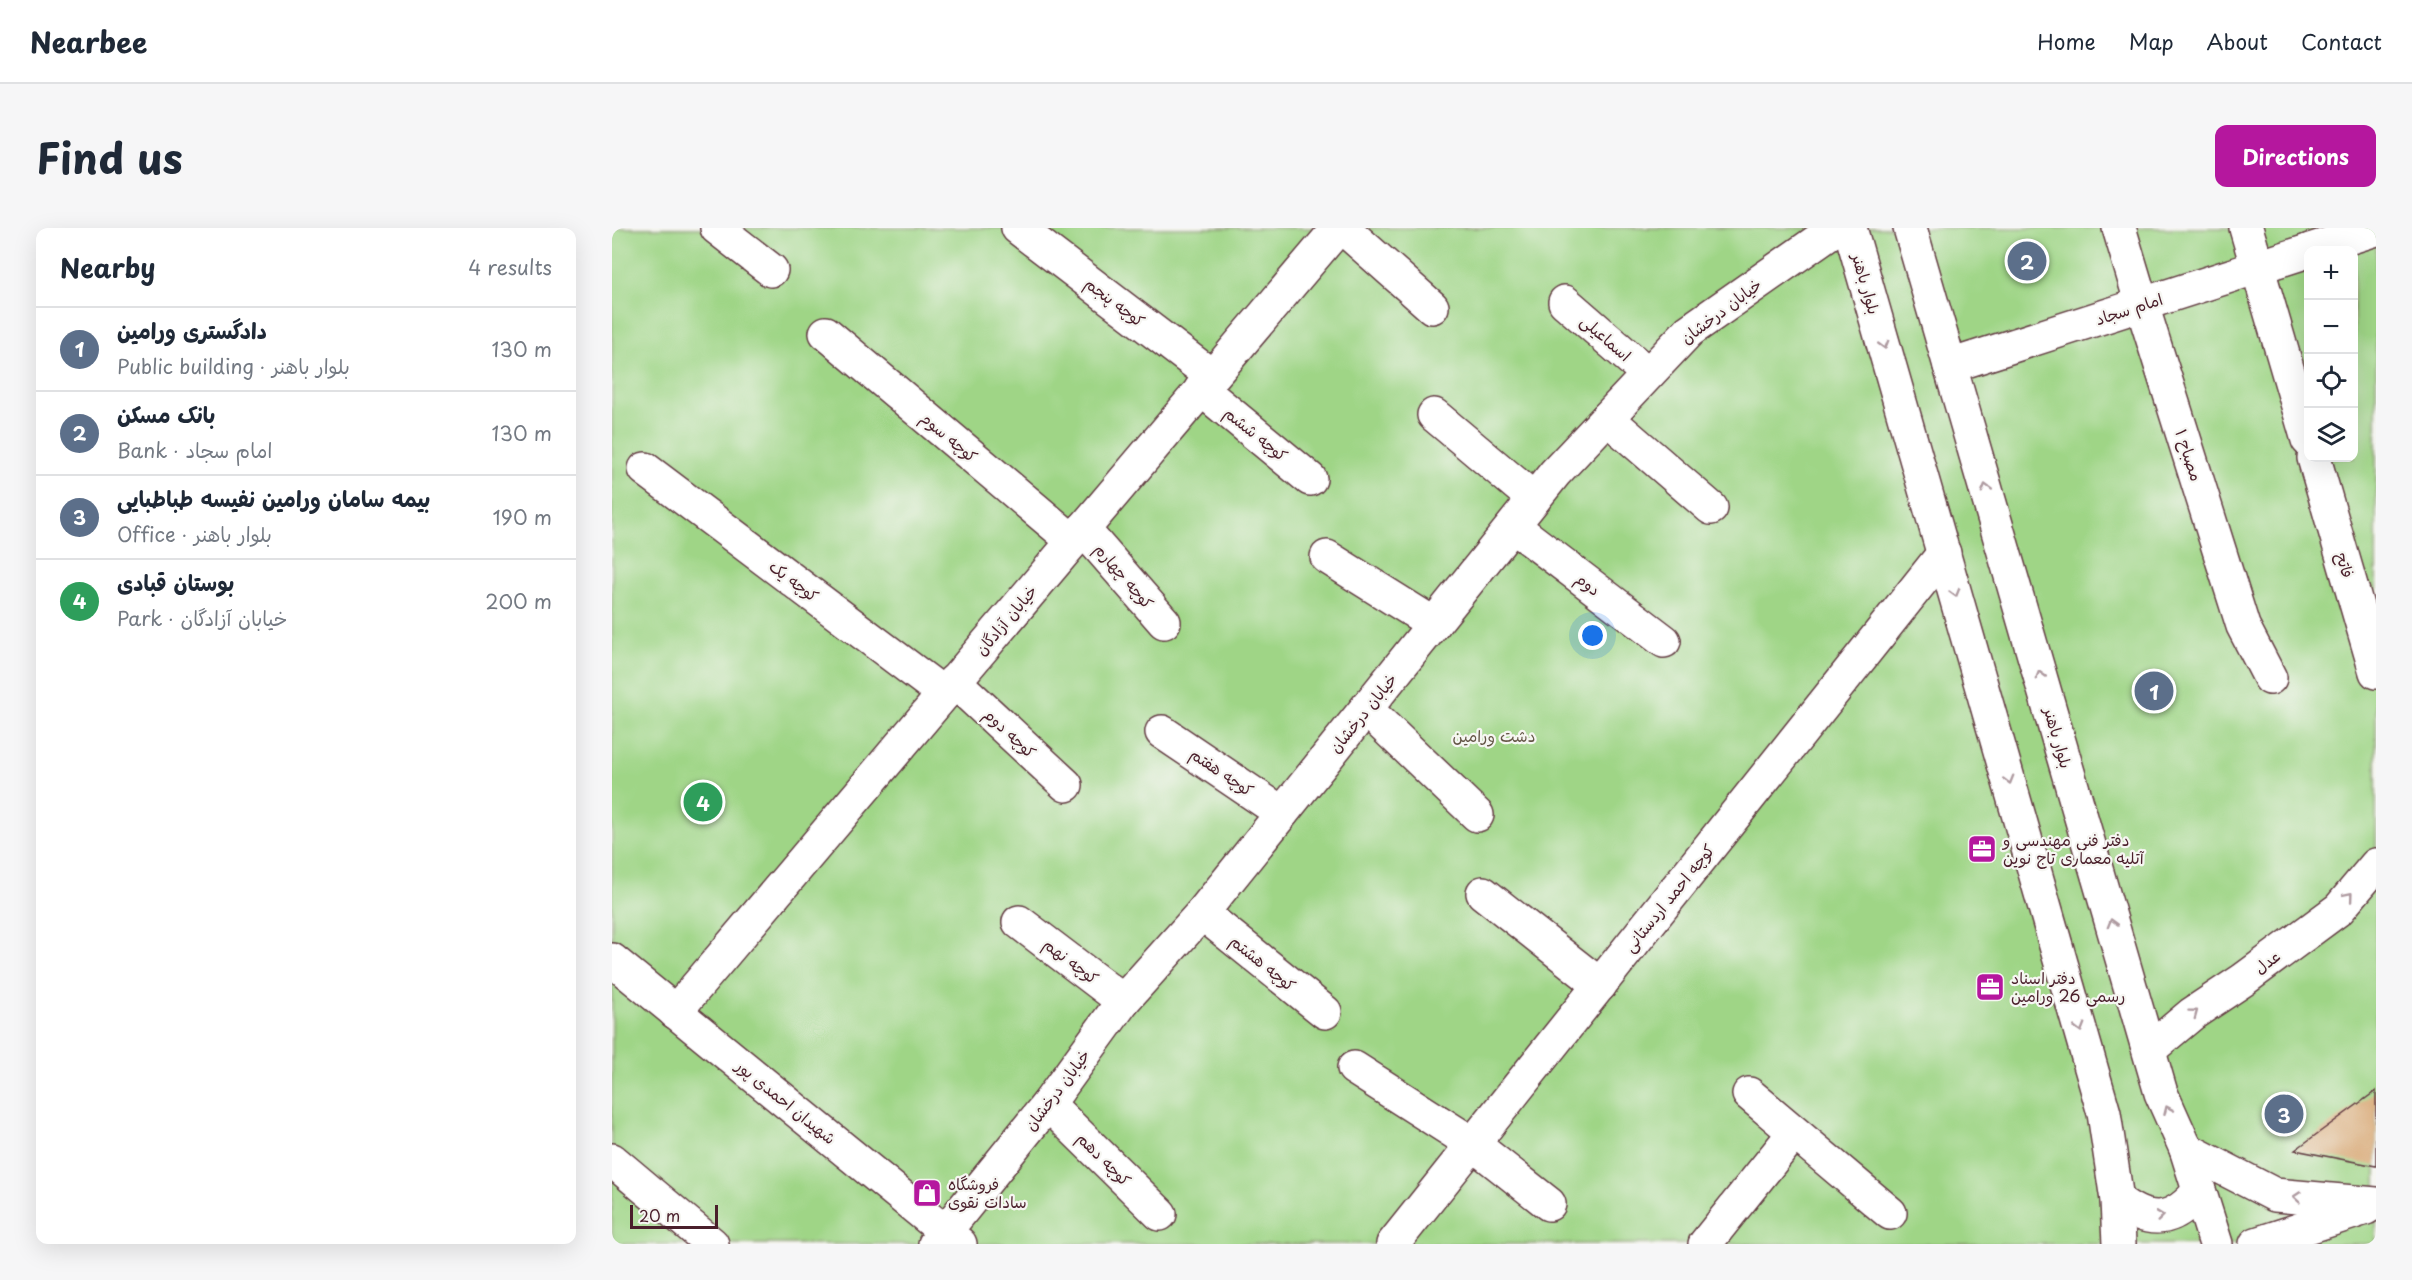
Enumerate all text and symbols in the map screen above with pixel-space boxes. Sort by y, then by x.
text: Nearbee [30,20,147,63]
text: Home [2037,25,2096,57]
text: Map [2129,25,2174,57]
text: About [2207,25,2268,57]
text: Contact [2301,25,2382,57]
text: Find us [36,125,183,188]
button: Directions [2215,125,2376,187]
pin: 2 [2008,238,2046,284]
map controls [2304,246,2358,462]
button: + [2304,246,2358,300]
text: Nearby [60,248,155,287]
street label: بلوار باهنر [1846,249,1887,317]
text: 4 results [468,252,552,282]
street label: کوچه پنجم [1079,271,1151,334]
street label: خیابان درخشان [1675,272,1766,349]
street label: امام سجاد [2092,286,2166,332]
button: − [2304,300,2358,354]
street label: اسماعیلی [1576,308,1637,366]
text: دادگستری ورامین [117,313,267,346]
text: 1 [75,334,84,364]
text: 130 m [492,334,552,364]
one-way arrow [1877,339,1889,350]
text: Public building · بلوار باهنر [117,351,350,381]
button: locate [2304,354,2358,408]
text: بانک مسکن [117,397,215,430]
street label: کوچه ششم [1218,400,1294,468]
street label: کوچه سوم [915,405,984,469]
button: layers [2304,408,2358,462]
text: 2 [72,418,87,448]
text: 130 m [492,418,552,448]
street label: مصباح ۱ [2170,426,2210,484]
text: Bank · امام سجاد [117,435,272,465]
text: بیمه سامان ورامین نفیسه طباطبایی [117,481,430,514]
one-way arrow [1981,483,1993,494]
text: 3 [73,502,86,532]
text: 190 m [493,502,552,532]
text: Office · بلوار باهنر [117,519,272,549]
street label: کوچه چهارم [1088,537,1160,615]
street label: فاتح [2331,549,2361,580]
street label: کوچه یک [765,554,825,607]
text: بوستان قبادی [117,565,234,598]
street label: دوم [1570,566,1606,602]
street label: خیابان آزادگان [969,579,1042,660]
text: 4 [73,586,86,616]
text: 200 m [485,586,552,616]
one-way arrow [1948,587,1960,598]
text: Park · خیابان آزادگان [117,603,288,633]
your location [1578,621,1607,650]
street label: خیابان درخشان [1323,667,1402,757]
pin: 1 [2134,668,2174,714]
one-way arrow [2035,671,2047,681]
street label: کوچه دوم [978,702,1042,764]
street label: بلوار باهنر [2038,703,2079,771]
park label: دشت ورامین [1453,723,1535,747]
street label: کوچه هفتم [1185,741,1259,803]
one-way arrow [2002,774,2014,785]
pin: 4 [684,780,722,824]
place label: دفتر فنی مهندسی و آتلیه معماری تاج نوین [2001,827,2145,869]
office icon: دفتر فنی مهندسی و آتلیه معماری تاج نوین [1966,833,1998,865]
street label: کوچه احمد اردستانی [1617,838,1719,957]
one-way arrow [2342,892,2353,903]
one-way arrow [2107,918,2119,929]
street label: کوچه هشتم [1224,928,1302,998]
street label: کوچه نهم [1038,931,1104,991]
street label: عدل [2248,943,2285,979]
place label: دفتر اسناد رسمی 26 ورامین [2011,965,2125,1007]
office icon: دفتر اسناد رسمی 26 ورامین [1974,971,2006,1003]
one-way arrow [2187,1010,2198,1021]
one-way arrow [2073,1022,2085,1033]
street label: خیابان درخشان [1018,1044,1095,1135]
street label: شهیدان احمدی پور [730,1052,842,1149]
pin: 3 [2264,1092,2304,1136]
one-way arrow [2164,1105,2176,1116]
street label: کوچه دهم [1071,1126,1137,1192]
place label: فروشگاه سادات نقوی [948,1171,1027,1213]
shop icon: فروشگاه سادات نقوی [911,1177,943,1209]
one-way arrow [2292,1191,2301,1204]
scale bar [630,1202,718,1230]
text: 20 m [639,1203,680,1227]
one-way arrow [2156,1210,2165,1223]

